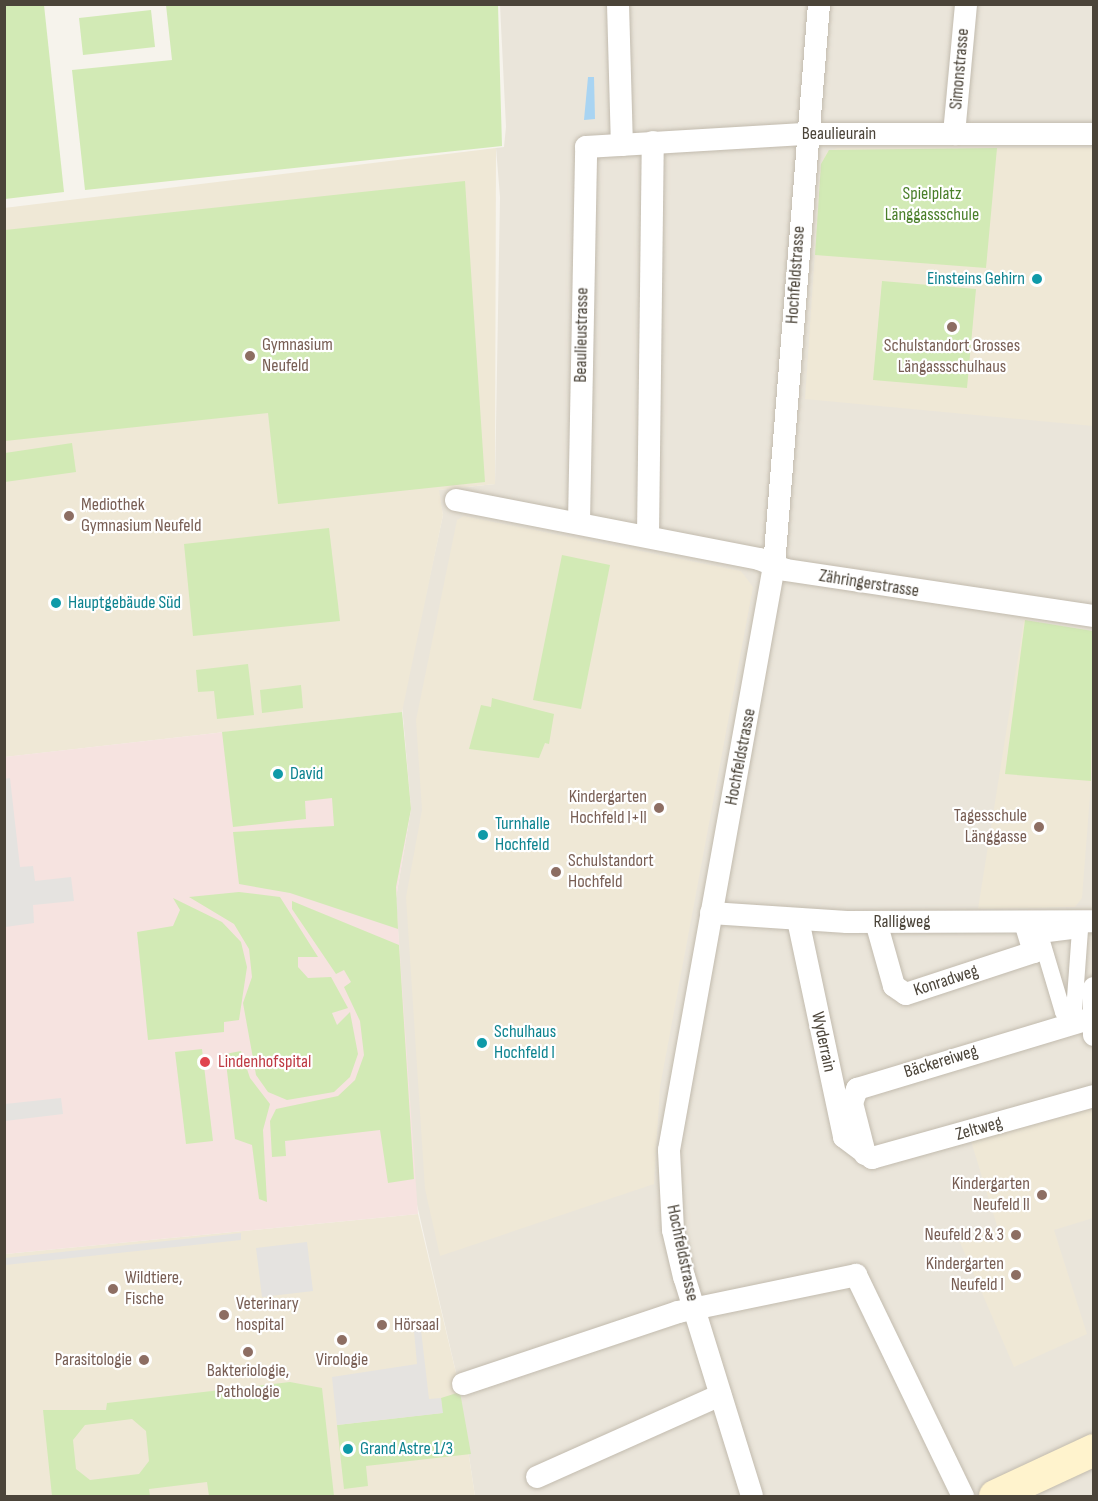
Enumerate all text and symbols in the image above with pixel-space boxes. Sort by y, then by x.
street label: Simonstrasse [946,27,974,111]
street label: Beaulieurain [802,123,876,145]
park label: Spielplatz Länggassschule [885,184,979,226]
street label: Hochfeldstrasse [782,225,810,325]
place label: Einsteins Gehirn [927,268,1025,290]
marker: Einsteins Gehirn [1030,272,1044,286]
street label: Beaulieustrasse [570,287,594,383]
marker: Schulstandort Grosses Längassschulhaus [945,320,959,334]
place label: Gymnasium Neufeld [262,335,333,378]
place label: Schulstandort Grosses Längassschulhaus [884,336,1020,378]
marker: Gymnasium Neufeld [243,349,257,363]
place label: Mediothek Gymnasium Neufeld [81,495,201,538]
marker: Mediothek Gymnasium Neufeld [62,509,76,523]
street label: Zähringerstrasse [817,565,921,603]
place label: Hauptgebäude Süd [68,592,181,614]
marker: Hauptgebäude Süd [49,596,63,610]
street label: Hochfeldstrasse [721,707,761,807]
place label: David [290,763,323,785]
marker: David [271,767,285,781]
place label: Kindergarten Hochfeld I+II [569,787,647,830]
marker: Kindergarten Hochfeld I+II [652,801,666,815]
place label: Tagesschule Länggasse [954,806,1027,848]
place label: Turnhalle Hochfeld [495,814,550,856]
marker: Tagesschule Länggasse [1032,820,1046,834]
marker: Turnhalle Hochfeld [476,828,490,842]
place label: Schulstandort Hochfeld [568,851,654,894]
marker: Schulstandort Hochfeld [549,865,563,879]
street label: Ralligweg [874,911,930,933]
street label: Konradweg [911,960,981,1002]
street label: Wyderrain [806,1010,840,1074]
place label: Schulhaus Hochfeld I [494,1022,556,1064]
marker: Schulhaus Hochfeld I [475,1036,489,1050]
street label: Bäckereiweg [902,1041,980,1083]
place label: Lindenhofspital [218,1051,311,1073]
marker: Lindenhofspital [196,1053,214,1071]
street label: Zeltweg [953,1112,1005,1146]
place label: Kindergarten Neufeld II [952,1174,1030,1216]
marker: Kindergarten Neufeld II [1035,1188,1049,1202]
street label: Hochfeldstrasse [661,1203,703,1303]
place label: Neufeld 2 & 3 [925,1224,1004,1246]
marker: Neufeld 2 & 3 [1009,1228,1023,1242]
place label: Kindergarten Neufeld I [926,1254,1004,1296]
place label: Wildtiere, Fische [125,1268,183,1310]
marker: Kindergarten Neufeld I [1009,1268,1023,1282]
marker: Wildtiere, Fische [106,1282,120,1296]
place label: Veterinary hospital [236,1294,299,1336]
marker: Veterinary hospital [217,1308,231,1322]
place label: Hörsaal [394,1314,439,1336]
marker: Hörsaal [375,1318,389,1332]
marker: Virologie [335,1333,349,1347]
marker: Bakteriologie, Pathologie [241,1345,255,1359]
place label: Parasitologie [55,1349,132,1371]
place label: Virologie [316,1349,368,1371]
marker: Parasitologie [137,1353,151,1367]
place label: Bakteriologie, Pathologie [207,1361,289,1404]
place label: Grand Astre 1/3 [360,1438,453,1460]
marker: Grand Astre 1/3 [341,1442,355,1456]

